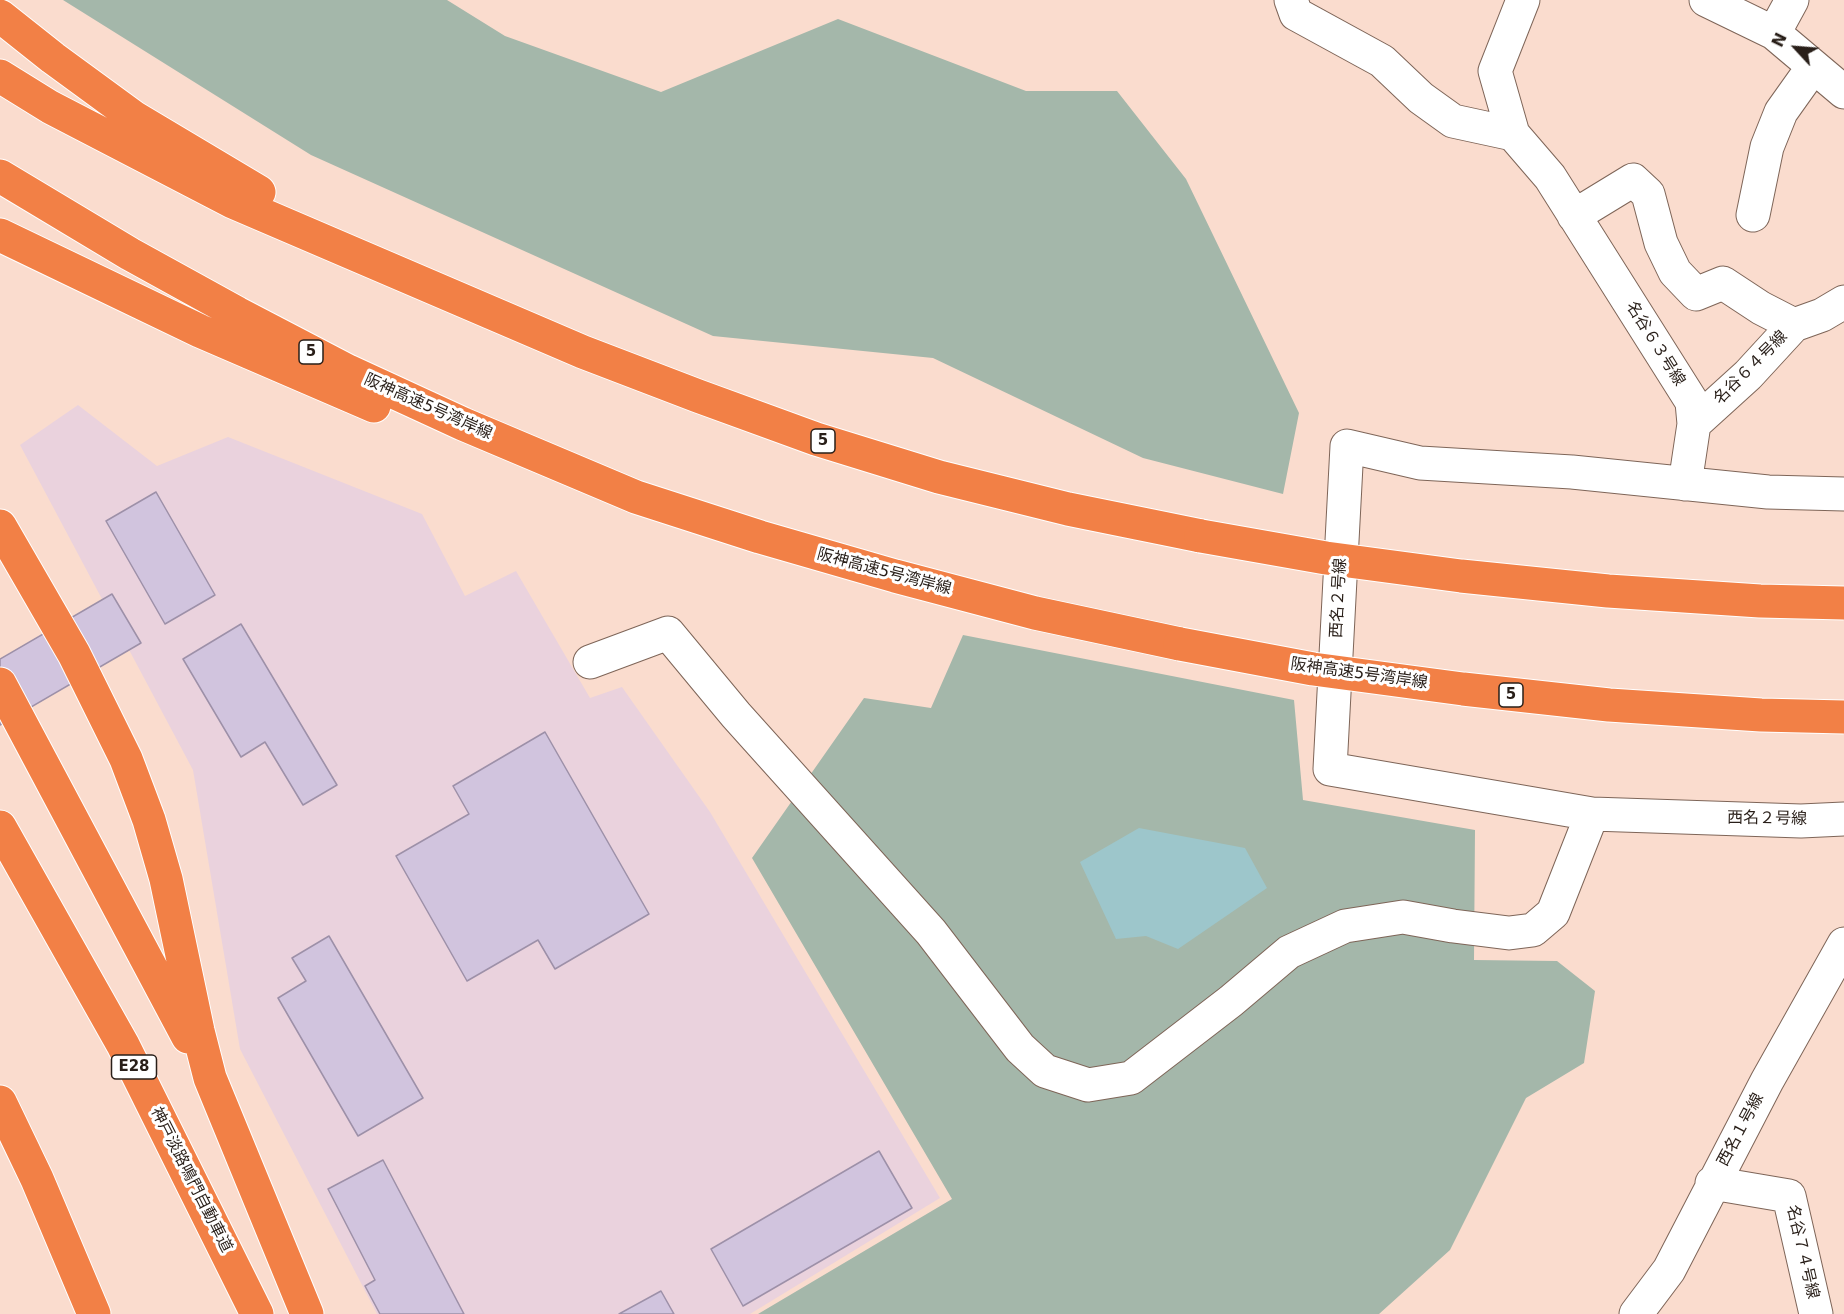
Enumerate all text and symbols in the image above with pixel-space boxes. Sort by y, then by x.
north arrow [1766,18,1826,78]
text: N [1768,30,1791,50]
street label: 名谷６３号線 [1621,298,1689,390]
street label: 名谷６４号線 [1710,327,1792,409]
road number: 5 [299,340,323,364]
street label: 阪神高速5号湾岸線 [361,370,495,444]
road number: 5 [811,429,835,453]
street label: 阪神高速5号湾岸線 [815,545,953,599]
street label: 西名２号線 [1327,558,1351,638]
street label: 阪神高速5号湾岸線 [1289,655,1429,693]
road number: 5 [1499,683,1523,707]
street label: 西名２号線 [1727,809,1807,829]
road number: E28 [112,1055,156,1079]
street label: 西名１号線 [1714,1090,1768,1170]
street label: 神戸淡路鳴門自動車道 [146,1104,236,1256]
street label: 名谷７４号線 [1782,1203,1822,1301]

